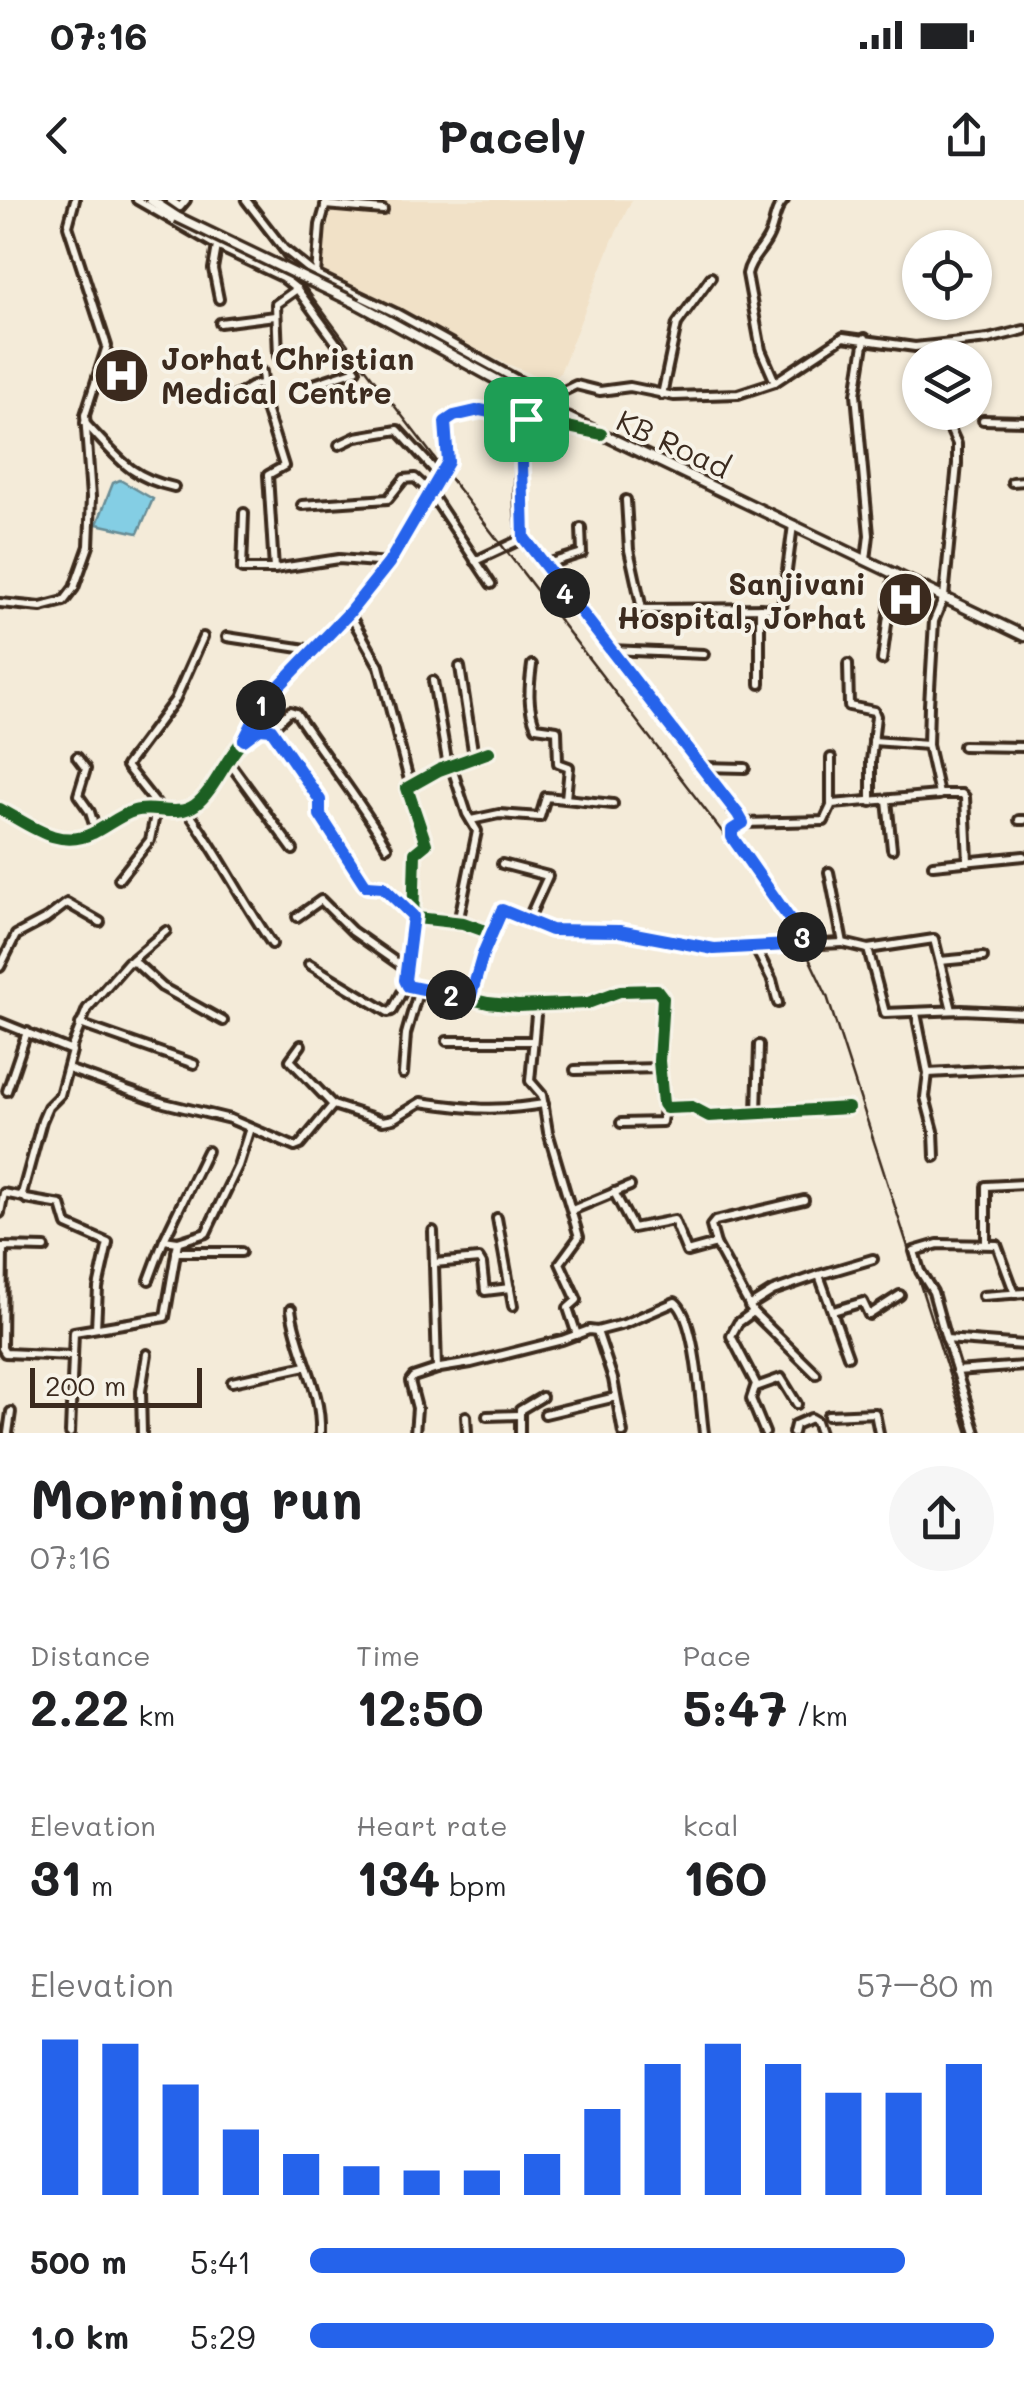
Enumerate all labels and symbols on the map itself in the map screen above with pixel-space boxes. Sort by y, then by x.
place label: Jorhat Christian Medical Centre [161,338,414,412]
hospital icon: Jorhat Christian Medical Centre [92,345,152,405]
pin [484,377,569,462]
street label: KB Road [611,399,737,487]
place label: Sanjivani Hospital, Jorhat [617,563,866,637]
pin: 4 [540,568,590,618]
hospital icon: Sanjivani Hospital, Jorhat [875,570,935,630]
pin: 1 [236,680,286,730]
pin: 3 [777,912,827,962]
pin: 2 [426,970,476,1020]
scale bar [30,1363,202,1408]

